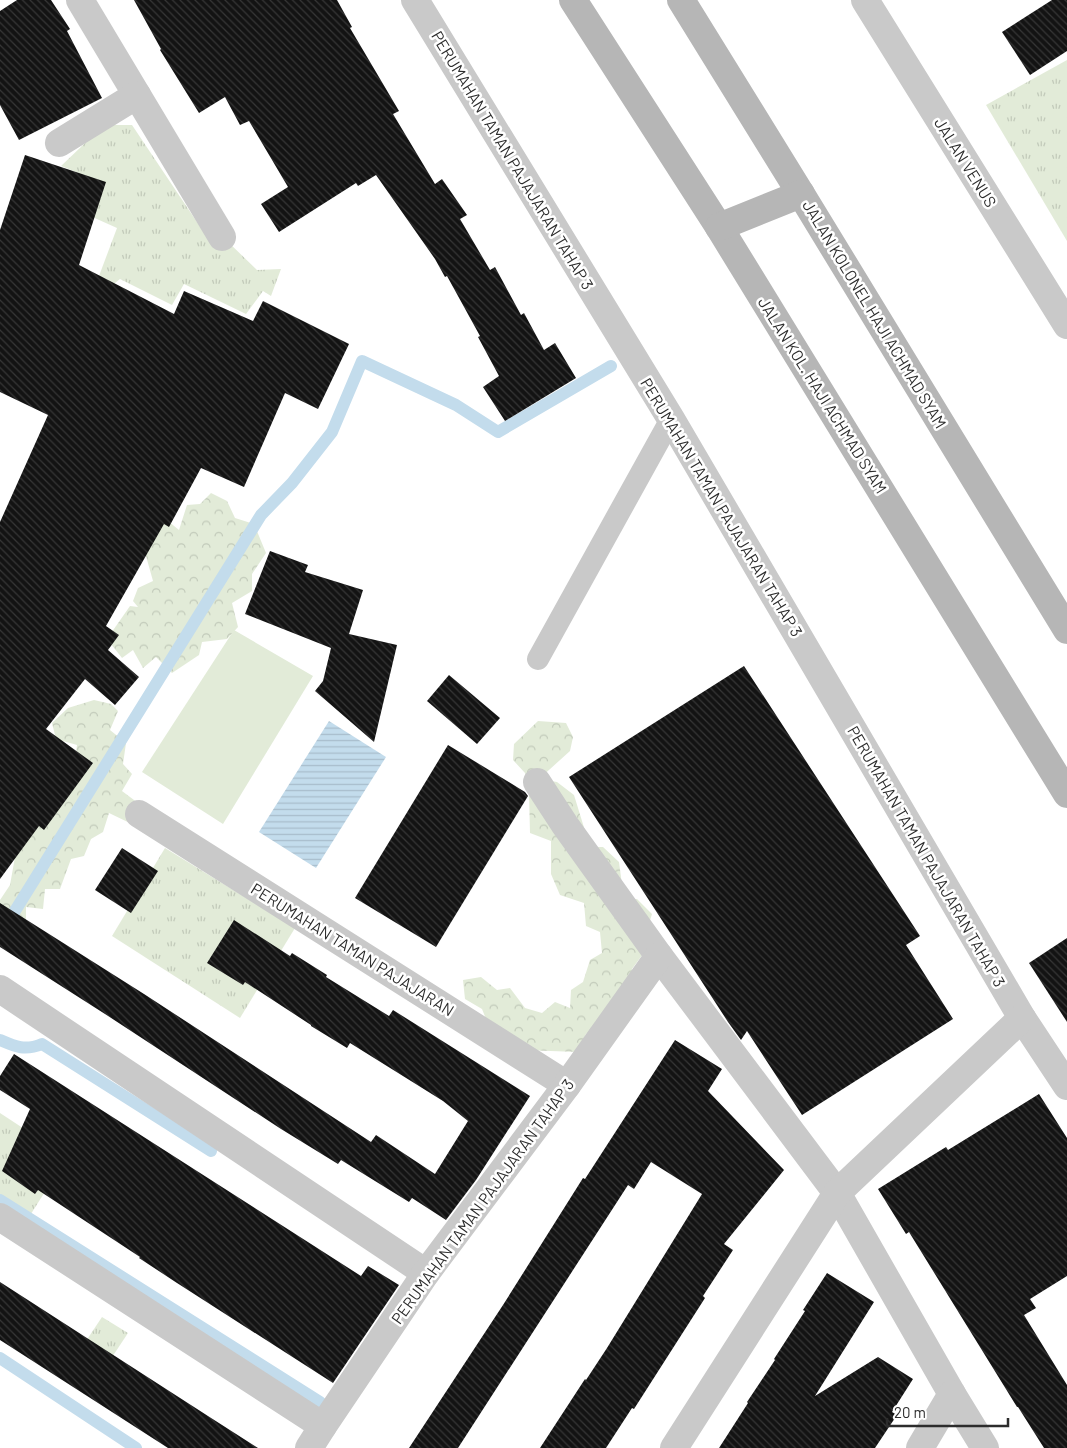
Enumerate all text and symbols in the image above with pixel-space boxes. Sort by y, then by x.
street label: PERUMAHAN TAMAN PAJAJARAN TAHAP 3 [428,27,598,293]
street label: JALAN VENUS [931,114,1001,210]
street label: JALAN KOLONEL HAJI ACHMAD SYAM [799,197,951,431]
street label: JALAN KOL. HAJI ACHMAD SYAM [755,293,891,497]
street label: PERUMAHAN TAMAN PAJAJARAN TAHAP 3 [637,374,807,640]
street label: PERUMAHAN TAMAN PAJAJARAN TAHAP 3 [844,722,1010,990]
street label: PERUMAHAN TAMAN PAJAJARAN [248,878,458,1020]
street label: PERUMAHAN TAMAN PAJAJARAN TAHAP 3 [387,1075,577,1327]
scale bar [887,1396,1008,1428]
text: 20 m [894,1403,926,1421]

